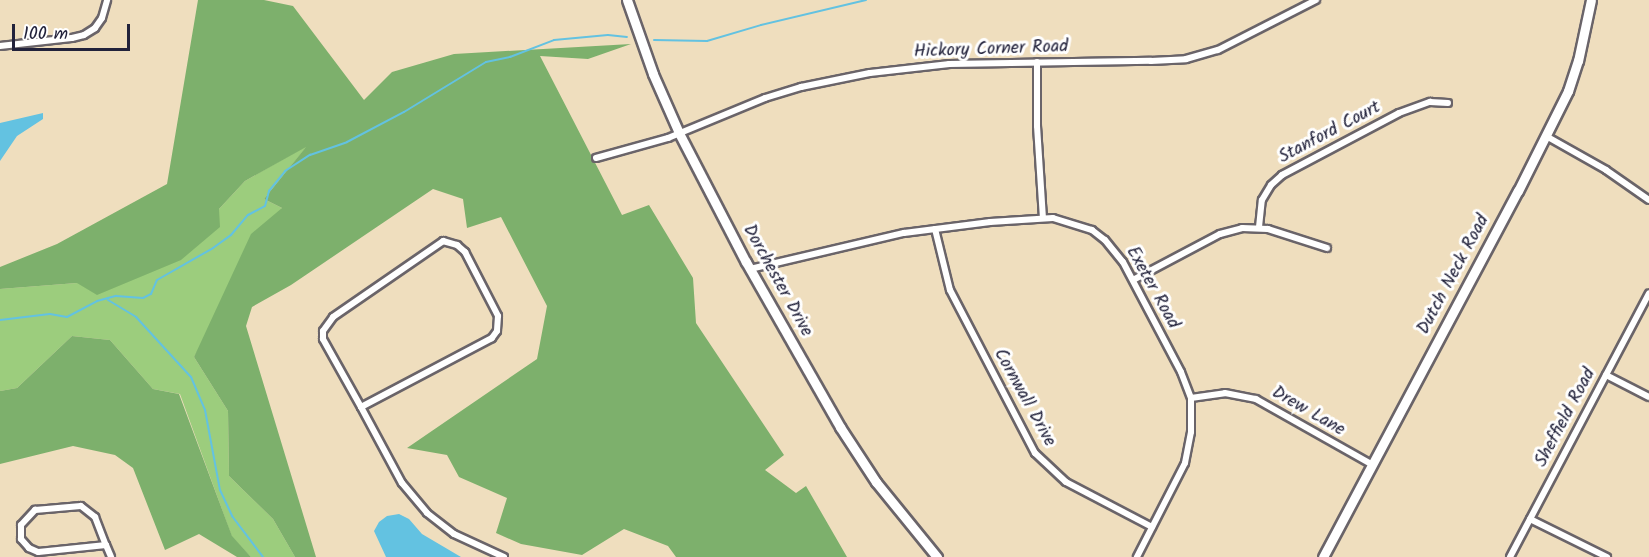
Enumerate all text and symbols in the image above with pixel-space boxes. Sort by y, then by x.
scale bar [15,12,134,50]
text: 100 m [23,20,68,49]
street label: Hickory Corner Road [913,37,1069,63]
street label: Stanford Court [1275,97,1385,169]
street label: Dutch Neck Road [1413,212,1495,338]
street label: Dorchester Drive [737,221,817,341]
street label: Exeter Road [1121,243,1183,333]
street label: Cornwall Drive [988,345,1060,451]
street label: Sheffield Road [1531,365,1601,471]
street label: Drew Lane [1268,382,1348,442]

